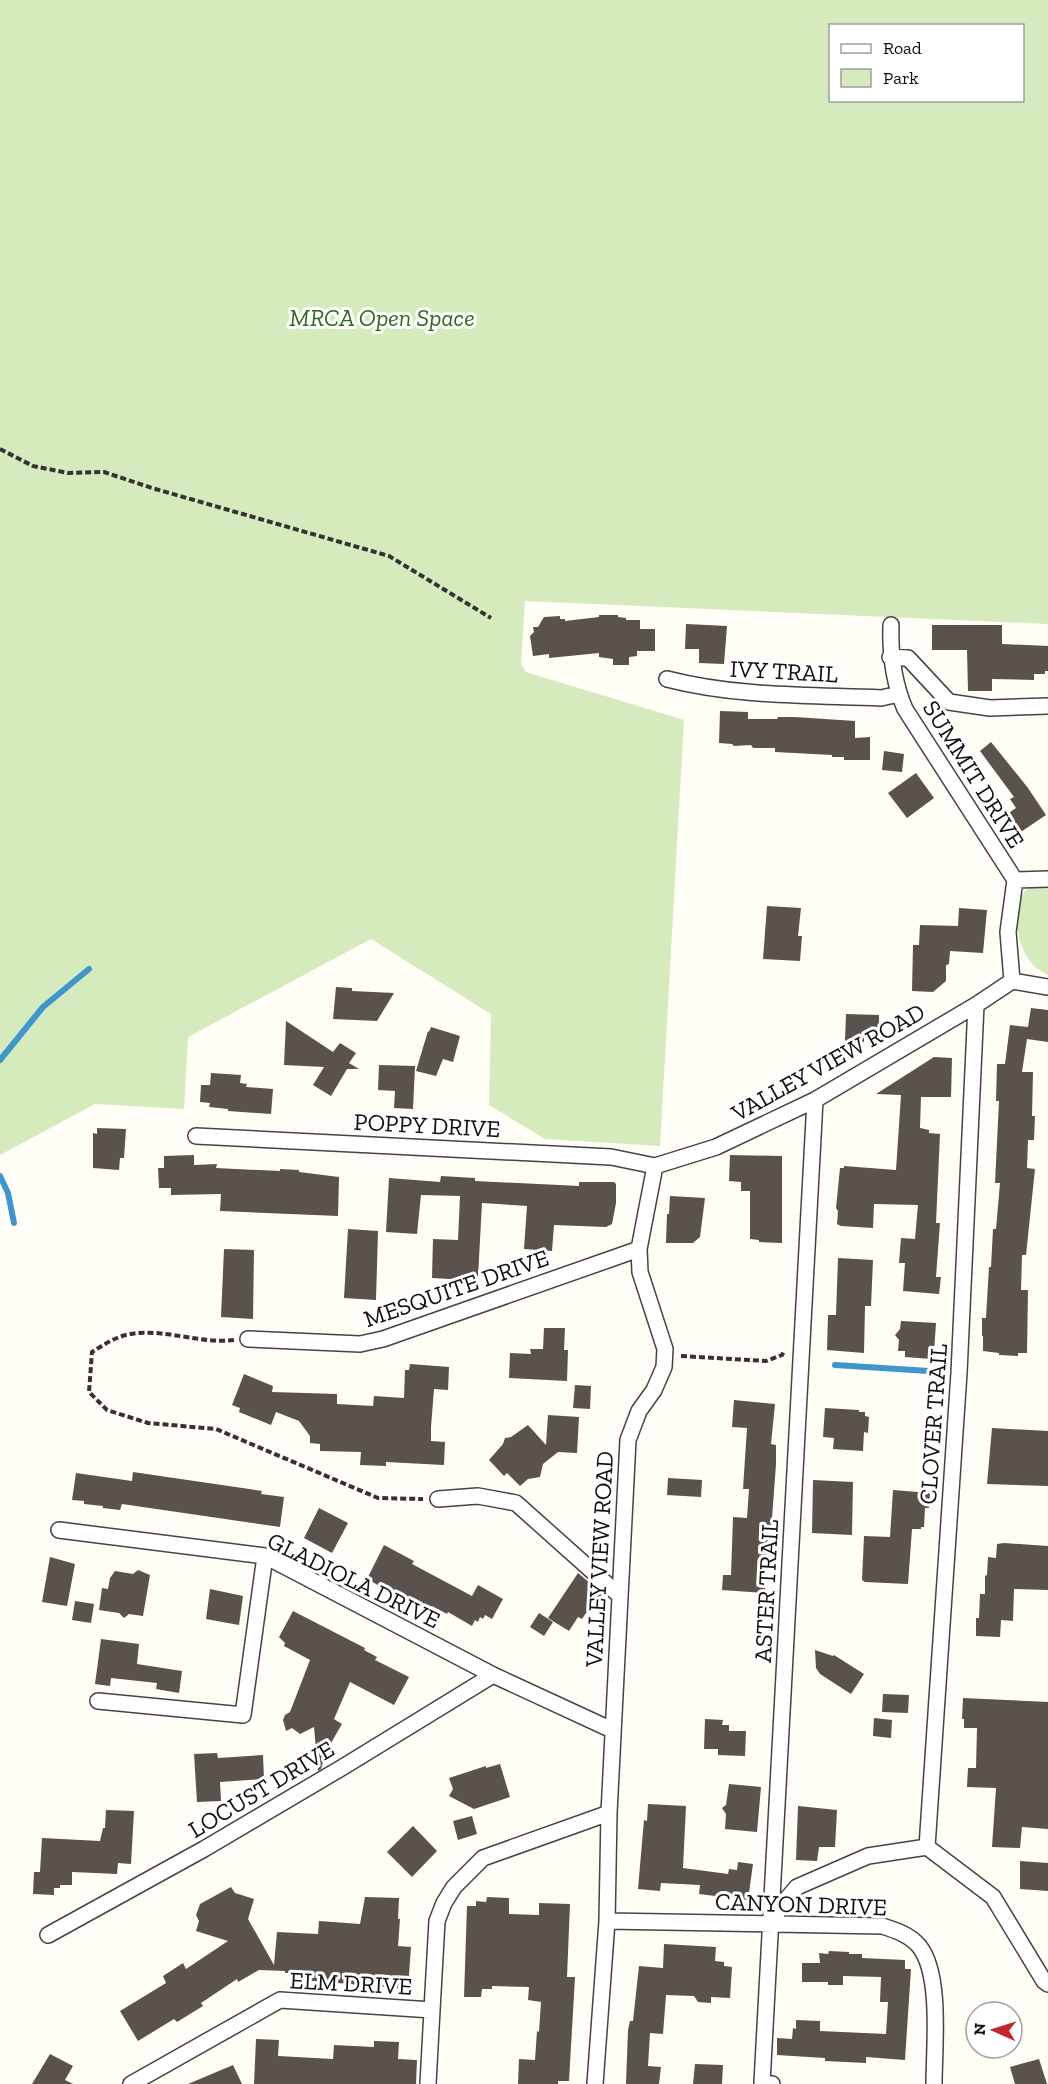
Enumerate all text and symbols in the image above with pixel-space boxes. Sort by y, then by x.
legend [829,24,1024,102]
text: Road [883,37,922,59]
text: Park [883,67,919,89]
park label: MRCA Open Space [289,303,475,332]
street label: IVY TRAIL [729,654,839,688]
street label: SUMMIT DRIVE [917,695,1031,853]
street label: VALLEY VIEW ROAD [725,997,930,1128]
street label: POPPY DRIVE [353,1107,501,1143]
street label: MESQUITE DRIVE [360,1243,552,1333]
street label: CLOVER TRAIL [913,1343,953,1505]
street label: VALLEY VIEW ROAD [579,1450,619,1669]
street label: ASTER TRAIL [748,1519,784,1663]
street label: GLADIOLA DRIVE [263,1526,445,1634]
street label: LOCUST DRIVE [183,1734,339,1844]
street label: CANYON DRIVE [715,1887,887,1921]
street label: ELM DRIVE [289,1965,413,2001]
north arrow [964,2000,1024,2060]
text: N [970,2023,989,2036]

